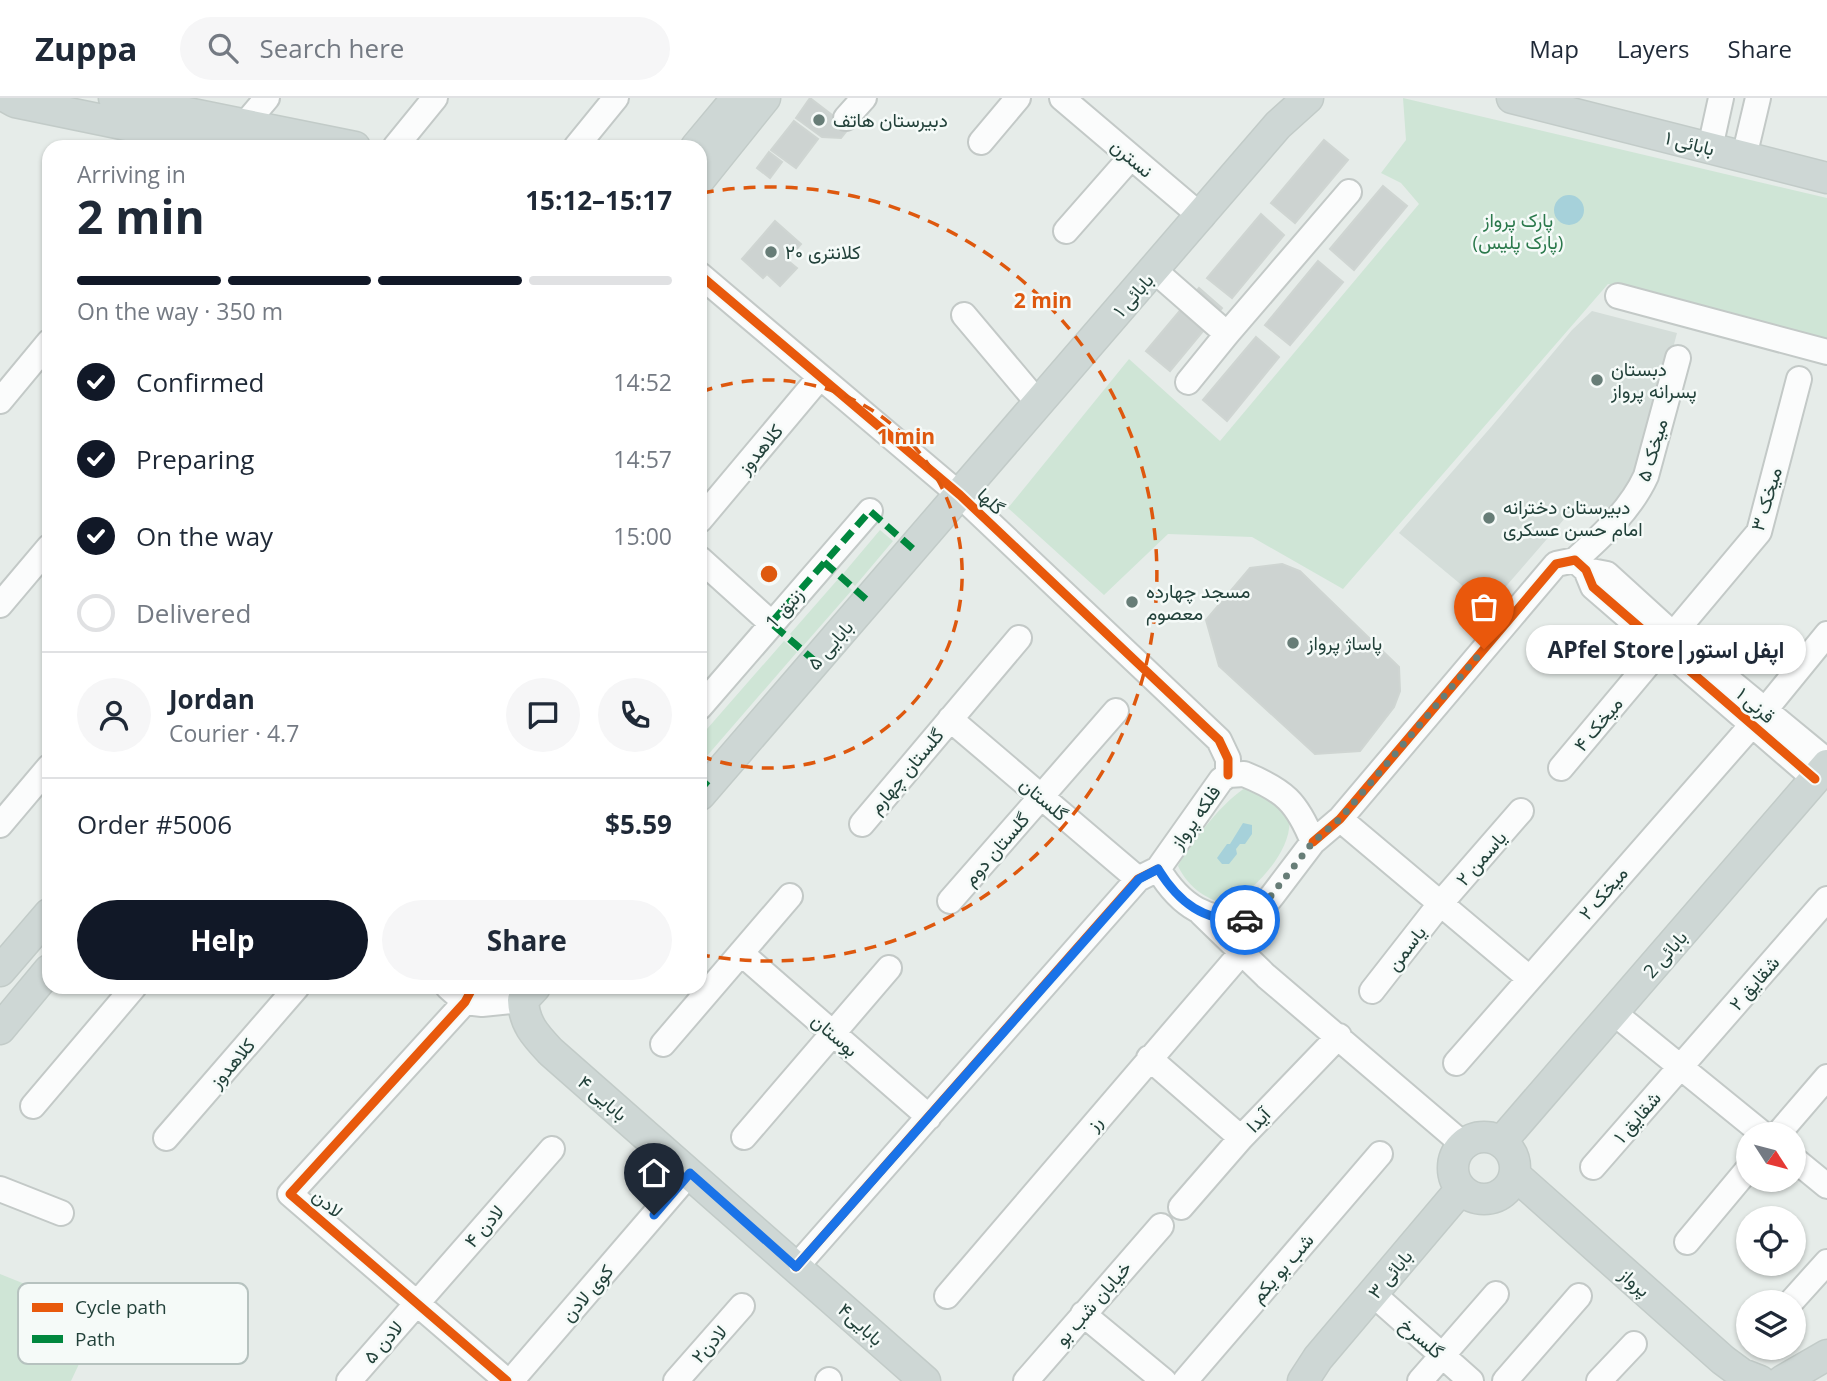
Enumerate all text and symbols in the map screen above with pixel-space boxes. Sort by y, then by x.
search box [180,17,670,80]
text: Zuppa [35,26,138,71]
icon: search [204,29,242,67]
text: Search here [260,30,404,66]
text: Map [1529,32,1579,65]
text: Layers [1617,32,1690,65]
text: Share [1728,32,1792,65]
place label: دبیرستان هاتف [833,107,948,133]
marker: دبیرستان هاتف [811,112,827,128]
street label: بابائی ۱ [1663,124,1717,162]
street label: نسترن [1105,133,1159,183]
text: Arriving in [77,158,186,190]
text: 15:12–15:17 [525,182,672,218]
text: 2 min [77,185,205,247]
park label: پارک پرواز (پارک پلیس) [1473,207,1563,256]
place label: کلانتری ۲۰ [785,239,861,265]
marker: کلانتری ۲۰ [763,244,779,260]
street label: بابائی ۱ [1107,268,1159,322]
text: 2 min [1014,286,1072,314]
text: On the way · 350 m [77,295,283,327]
place label: دبستان پسرانه پرواز [1610,356,1697,405]
icon: check [77,363,115,401]
text: Confirmed [136,364,264,400]
text: 14:52 [613,366,672,398]
marker: دبستان پسرانه پرواز [1589,372,1605,388]
street label: میخک ۵ [1630,416,1674,484]
street label: کلاهدوز [731,418,789,480]
text: 1 min [877,422,935,450]
icon: check [77,440,115,478]
text: Preparing [136,441,254,477]
text: 14:57 [613,443,672,475]
street label: میخک ۳ [1744,464,1788,534]
street label: گلها [972,482,1010,520]
place label: دبیرستان دخترانه امام حسن عسکری [1503,494,1643,542]
marker: دبیرستان دخترانه امام حسن عسکری [1481,510,1497,526]
icon: check [77,517,115,555]
text: On the way [136,518,273,554]
text: 15:00 [613,520,672,552]
centre of rings [757,562,781,586]
pin [1454,577,1514,649]
place label: مسجد چهارده معصوم [1146,578,1250,626]
street label: زنبق 1 [759,582,809,634]
icon: bag [1465,588,1503,626]
marker: مسجد چهارده معصوم [1124,594,1140,610]
text: Delivered [136,595,251,631]
street label: ۵ بابایی [801,615,859,675]
callout: APfel Store|اپفل استور [1526,624,1806,674]
place label: پاساژ پرواز [1306,630,1382,657]
text: APfel Store|اپفل استور [1547,633,1785,665]
marker: پاساژ پرواز [1285,635,1301,651]
button: person [77,678,151,752]
button: chat [506,678,580,752]
button: phone [598,678,672,752]
text: Jordan [169,681,255,717]
street label: قرنی ۱ [1731,681,1781,729]
street label: میخک ۴ [1568,691,1628,757]
text: Courier · 4.7 [169,717,299,749]
street label: گلستان چهارم [863,723,950,820]
street label: گلستان [1014,771,1074,827]
street label: فلکه پرواز [1163,780,1227,855]
text: Order #5006 [77,806,232,842]
text: $5.59 [605,806,672,842]
street label: گلستان دوم [957,807,1035,891]
street label: یاسمن ۲ [1450,825,1512,891]
street label: میخک ۲ [1573,861,1633,925]
courier [1210,885,1280,955]
button: Help [77,900,368,980]
button: Share [382,900,672,980]
icon: car [1226,901,1264,939]
street label: یاسمن [1380,920,1432,976]
street label: بابائی 2 [1637,925,1693,983]
street label: شقایق ۲ [1723,950,1785,1016]
street label: بوستان [806,1007,864,1063]
street label: کلاهدوز [202,1033,261,1094]
street label: بابایی ۴ [573,1069,633,1127]
street label: شقایق ۱ [1607,1086,1667,1148]
street label: آیدا [1240,1101,1277,1138]
street label: رز [1079,1110,1108,1137]
north arrow [1736,1122,1806,1192]
map controls [1736,1122,1806,1360]
pin [624,1143,684,1215]
icon: home [635,1154,673,1192]
street label: لادن [307,1182,349,1224]
street label: لادن ۴ [458,1199,510,1253]
button: locate [1736,1206,1806,1276]
street label: شب بو یکم [1245,1228,1319,1308]
street label: بابائی ۳ [1362,1244,1418,1304]
street label: خیابان شب بو [1049,1255,1137,1351]
street label: کوی لادن [555,1259,619,1327]
street label: پرواز [1613,1261,1656,1303]
legend [18,1283,248,1364]
button: layers [1736,1290,1806,1360]
text: Cycle path [75,1294,167,1320]
street label: بابایی۴ [833,1297,889,1351]
street label: گلسرخ [1394,1312,1450,1364]
street label: لادن ۵ [357,1315,409,1369]
street label: لادن۲ [685,1319,733,1369]
text: Path [75,1326,115,1352]

